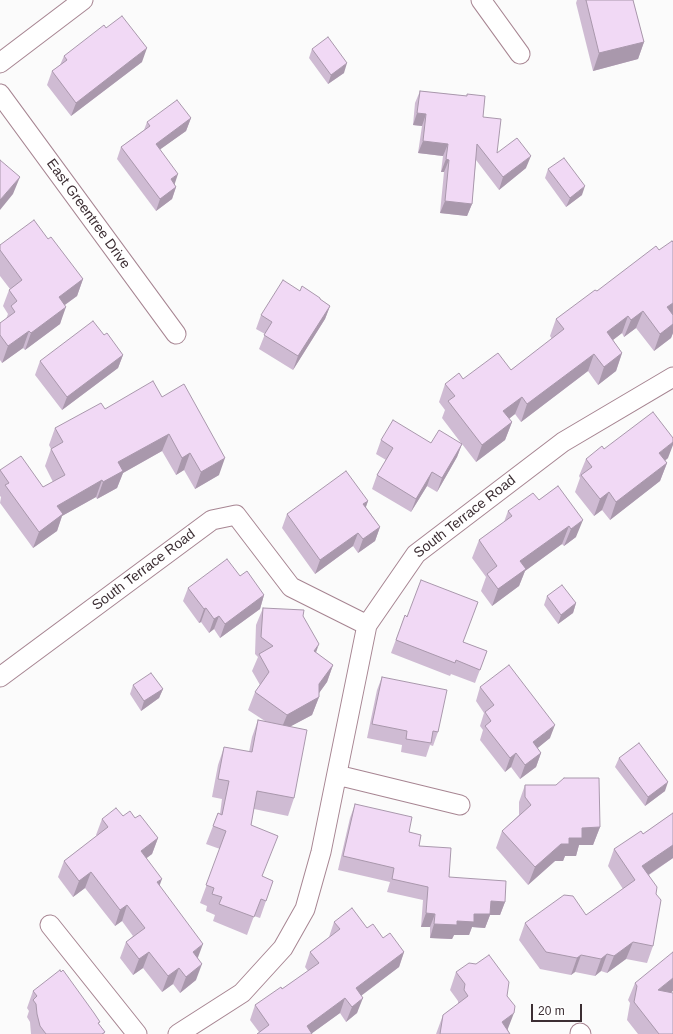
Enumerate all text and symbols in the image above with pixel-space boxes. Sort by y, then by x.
street label: East Greentree Drive [43,156,133,272]
street label: South Terrace Road [411,472,519,562]
street label: South Terrace Road [89,526,199,614]
scale bar [533,996,584,1022]
text: 20 m [538,1004,565,1018]

